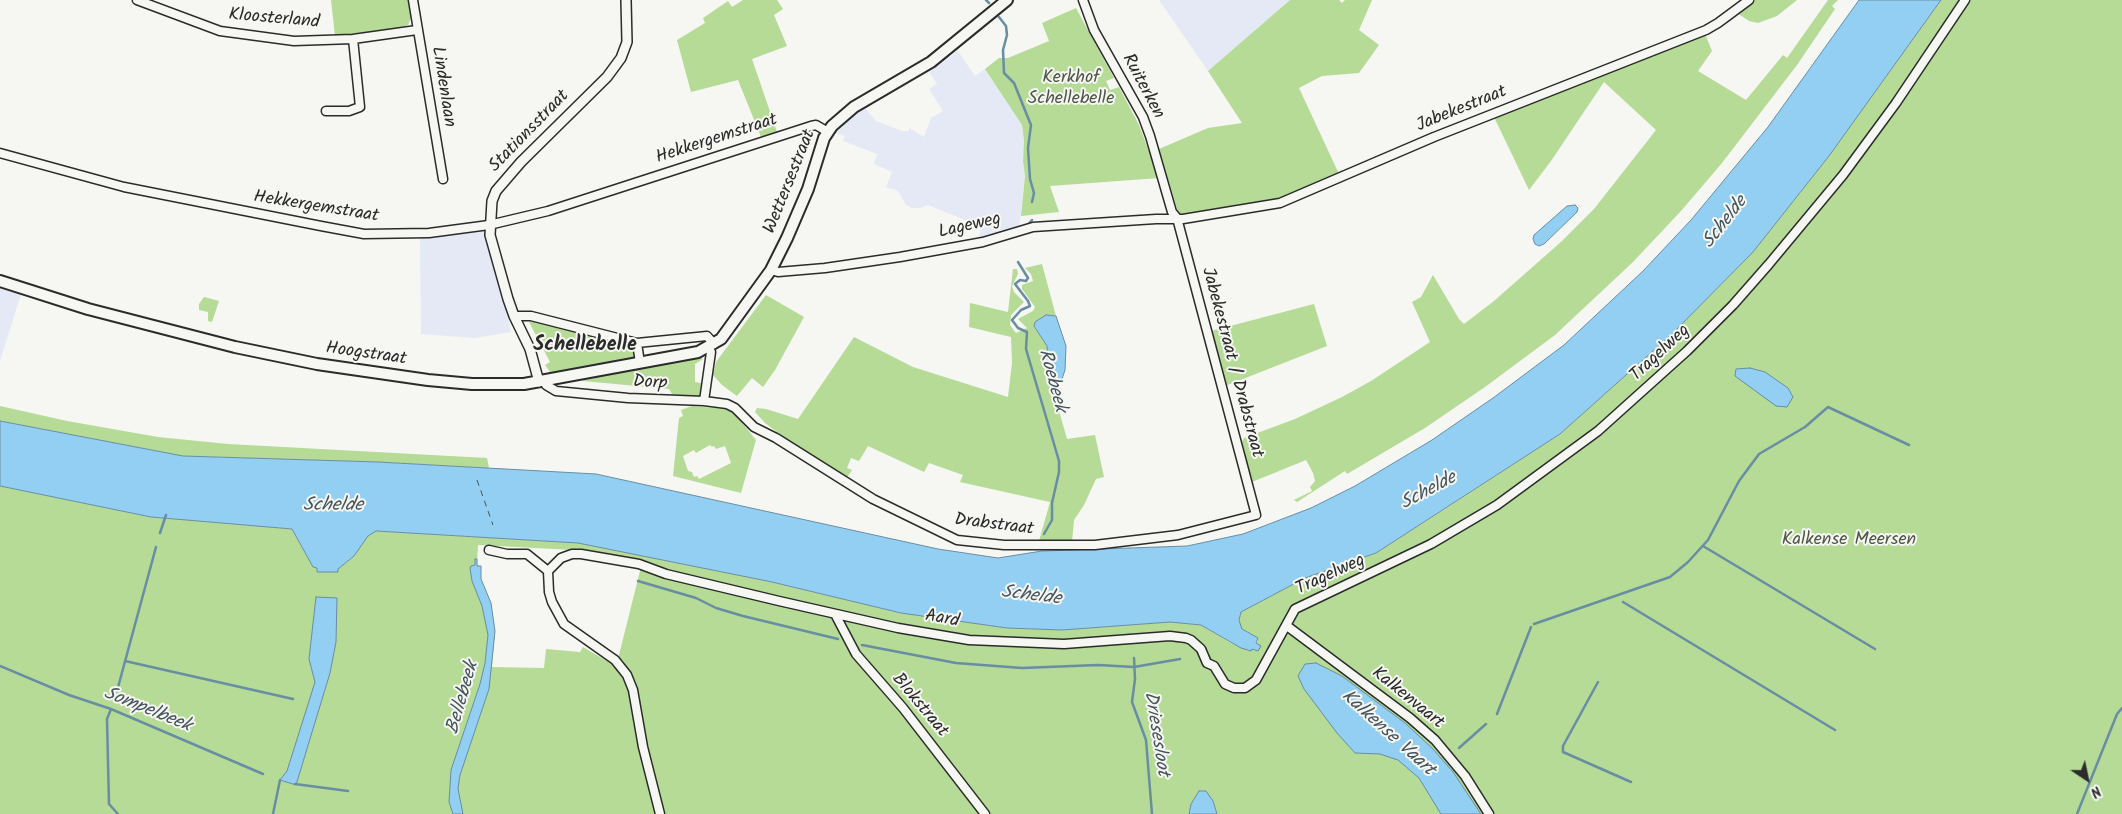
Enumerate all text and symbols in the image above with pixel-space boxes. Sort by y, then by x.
street label: Kloosterland [227,5,321,35]
street label: Lindenlaan [425,45,459,129]
street label: Ruiterken [1116,51,1168,123]
park label: Kerkhof Schellebelle [1028,68,1114,110]
street label: Jabekestraat [1414,82,1510,138]
street label: Stationsstraat [485,86,575,178]
street label: Hekkergemstraat [653,110,781,170]
street label: Wettersestraat [760,127,822,237]
street label: Hekkergemstraat [252,187,380,229]
water label: Schelde [1699,192,1753,254]
street label: Lageweg [937,209,1003,245]
street label: Jabekestraat / Drabstraat [1195,265,1267,461]
street label: Tragelweg [1627,321,1695,387]
district label: Schellebelle [533,335,637,359]
street label: Hoogstraat [324,339,408,371]
water label: Roebeek [1032,347,1070,415]
street label: Dorp [632,372,668,396]
water label: Schelde [1397,468,1461,516]
water label: Schelde [303,496,363,518]
street label: Drabstraat [953,510,1035,542]
park label: Kalkense Meersen [1782,530,1916,552]
street label: Tragelweg [1293,551,1369,601]
water label: Schelde [1000,582,1062,612]
street label: Aard [923,606,961,634]
water label: Bellebeek [443,659,485,737]
street label: Kalkenvaart [1366,663,1448,735]
street label: Blokstraat [886,670,952,742]
water label: Sompelbeek [100,683,194,739]
water label: Kalkense Vaart [1335,686,1439,782]
water label: Driesesloot [1137,690,1173,778]
north arrow [2062,754,2112,804]
text: N [2086,780,2105,803]

